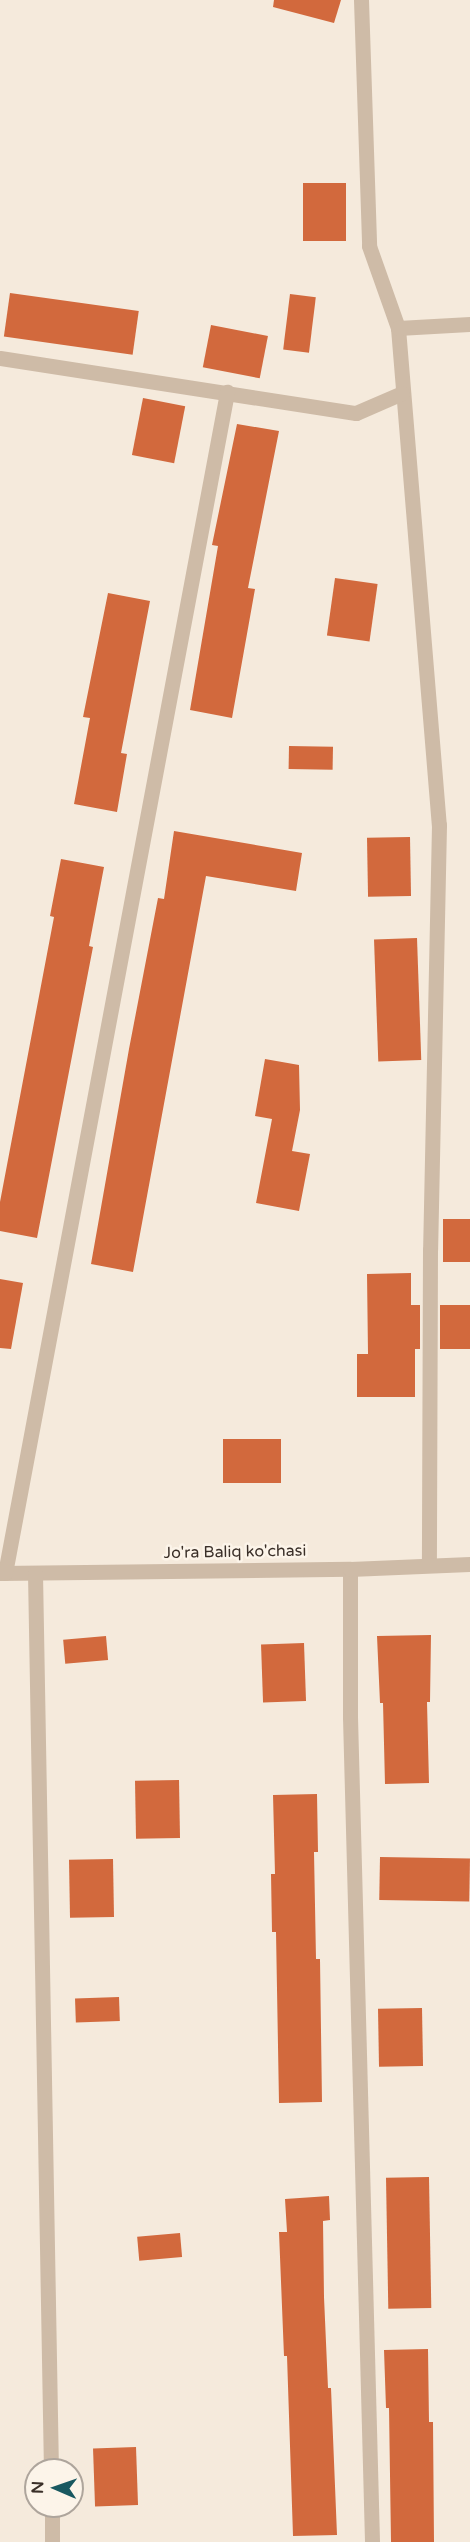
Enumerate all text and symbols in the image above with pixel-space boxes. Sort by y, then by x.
street label: Jo'ra Baliq ko'chasi [163,1541,307,1563]
north arrow [24,2458,84,2518]
text: N [28,2481,48,2494]

